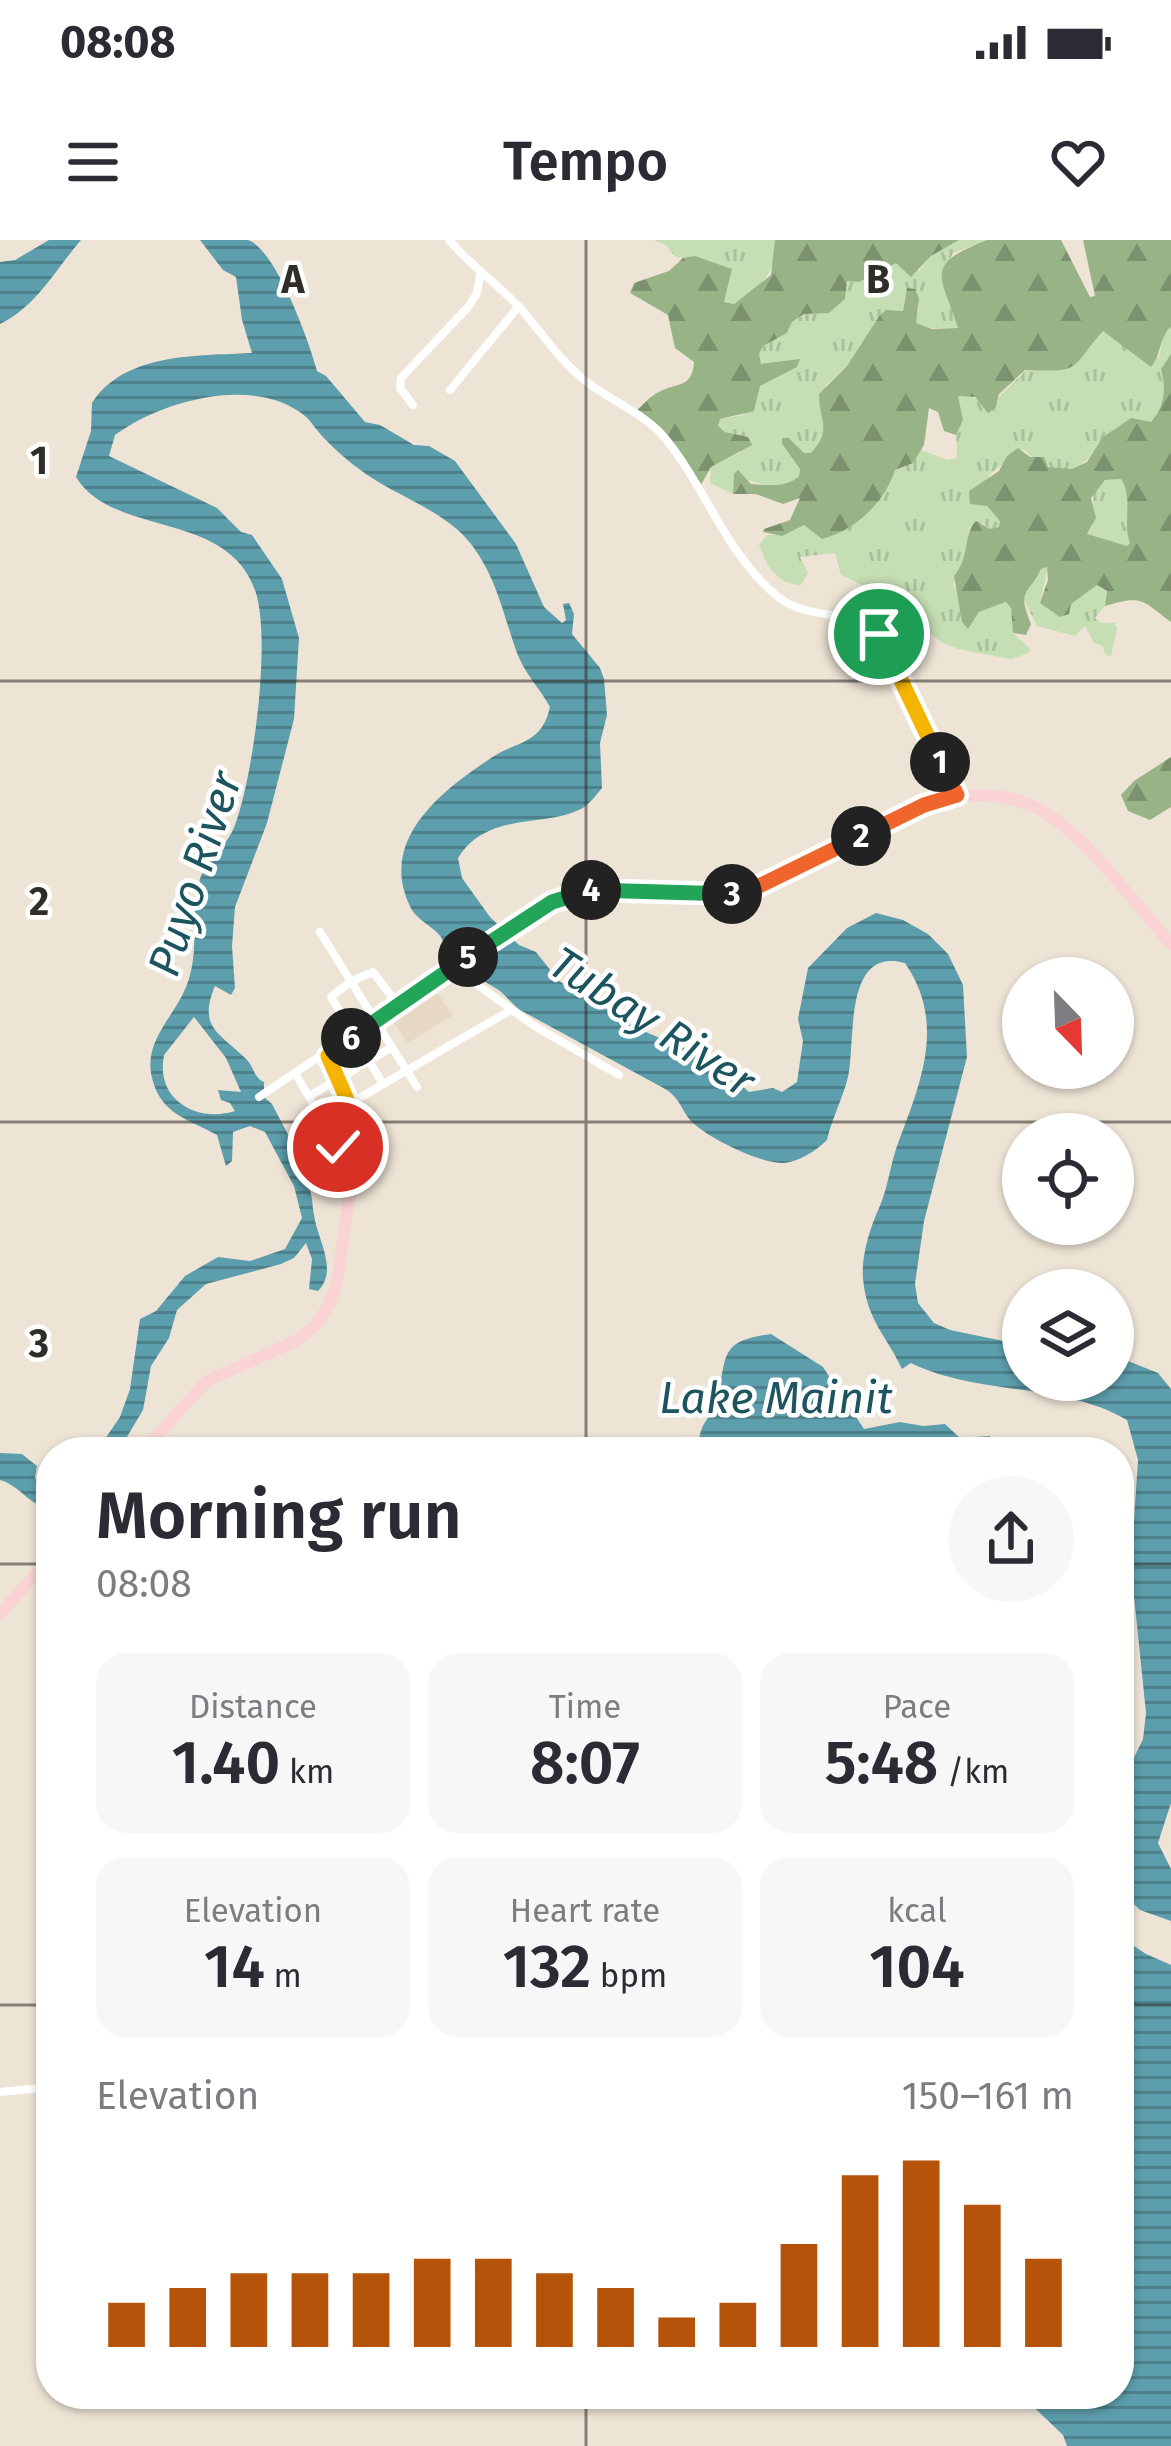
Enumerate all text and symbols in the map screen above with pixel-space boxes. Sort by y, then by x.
text: 08:08 [60,15,176,69]
icon: menu [60,129,126,195]
icon: heart [1045,129,1111,195]
text: Tempo [503,130,668,194]
text: A [280,257,305,303]
text: B [866,257,890,303]
text: 1 [30,438,48,484]
pin [828,583,930,685]
icon: arrive [846,601,912,667]
pin: 1 [910,732,970,792]
text: 1 [932,742,948,782]
water label: Puyo River [137,763,254,983]
pin: 2 [831,806,891,866]
text: 2 [852,816,870,856]
pin: 4 [561,860,621,920]
pin: 3 [702,864,762,924]
text: 4 [582,870,600,910]
text: 3 [723,874,741,914]
text: 2 [29,879,49,925]
pin: 5 [438,927,498,987]
water label: Tubay River [539,936,766,1109]
text: 5 [459,937,477,977]
north arrow [1002,957,1134,1089]
map controls [1002,957,1134,1401]
pin: 6 [321,1008,381,1068]
text: 6 [342,1018,360,1058]
pin [287,1096,389,1198]
button: locate [1002,1113,1134,1245]
icon: check [305,1114,371,1180]
button: layers [1002,1269,1134,1401]
text: 3 [28,1321,49,1367]
water label: Lake Mainit [659,1371,893,1425]
text: Morning run [96,1476,462,1555]
button: share [948,1476,1074,1602]
text: 08:08 [96,1561,192,1607]
text: Distance [189,1687,317,1727]
text: Time [549,1687,621,1727]
text: Pace [883,1687,951,1727]
text: 1.40 [172,1727,280,1799]
text: 8:07 [530,1727,640,1799]
text: 5:48 [825,1727,938,1799]
text: km [280,1752,334,1792]
text: /km [938,1752,1009,1792]
text: Elevation [184,1891,322,1931]
text: Heart rate [510,1891,660,1931]
text: kcal [887,1891,947,1931]
text: 14 [204,1931,265,2003]
text: 132 [503,1931,591,2003]
text: 104 [869,1931,965,2003]
text: m [265,1956,302,1996]
text: bpm [591,1956,667,1996]
text: Elevation [96,2073,259,2119]
text: 150–161 m [902,2073,1074,2119]

